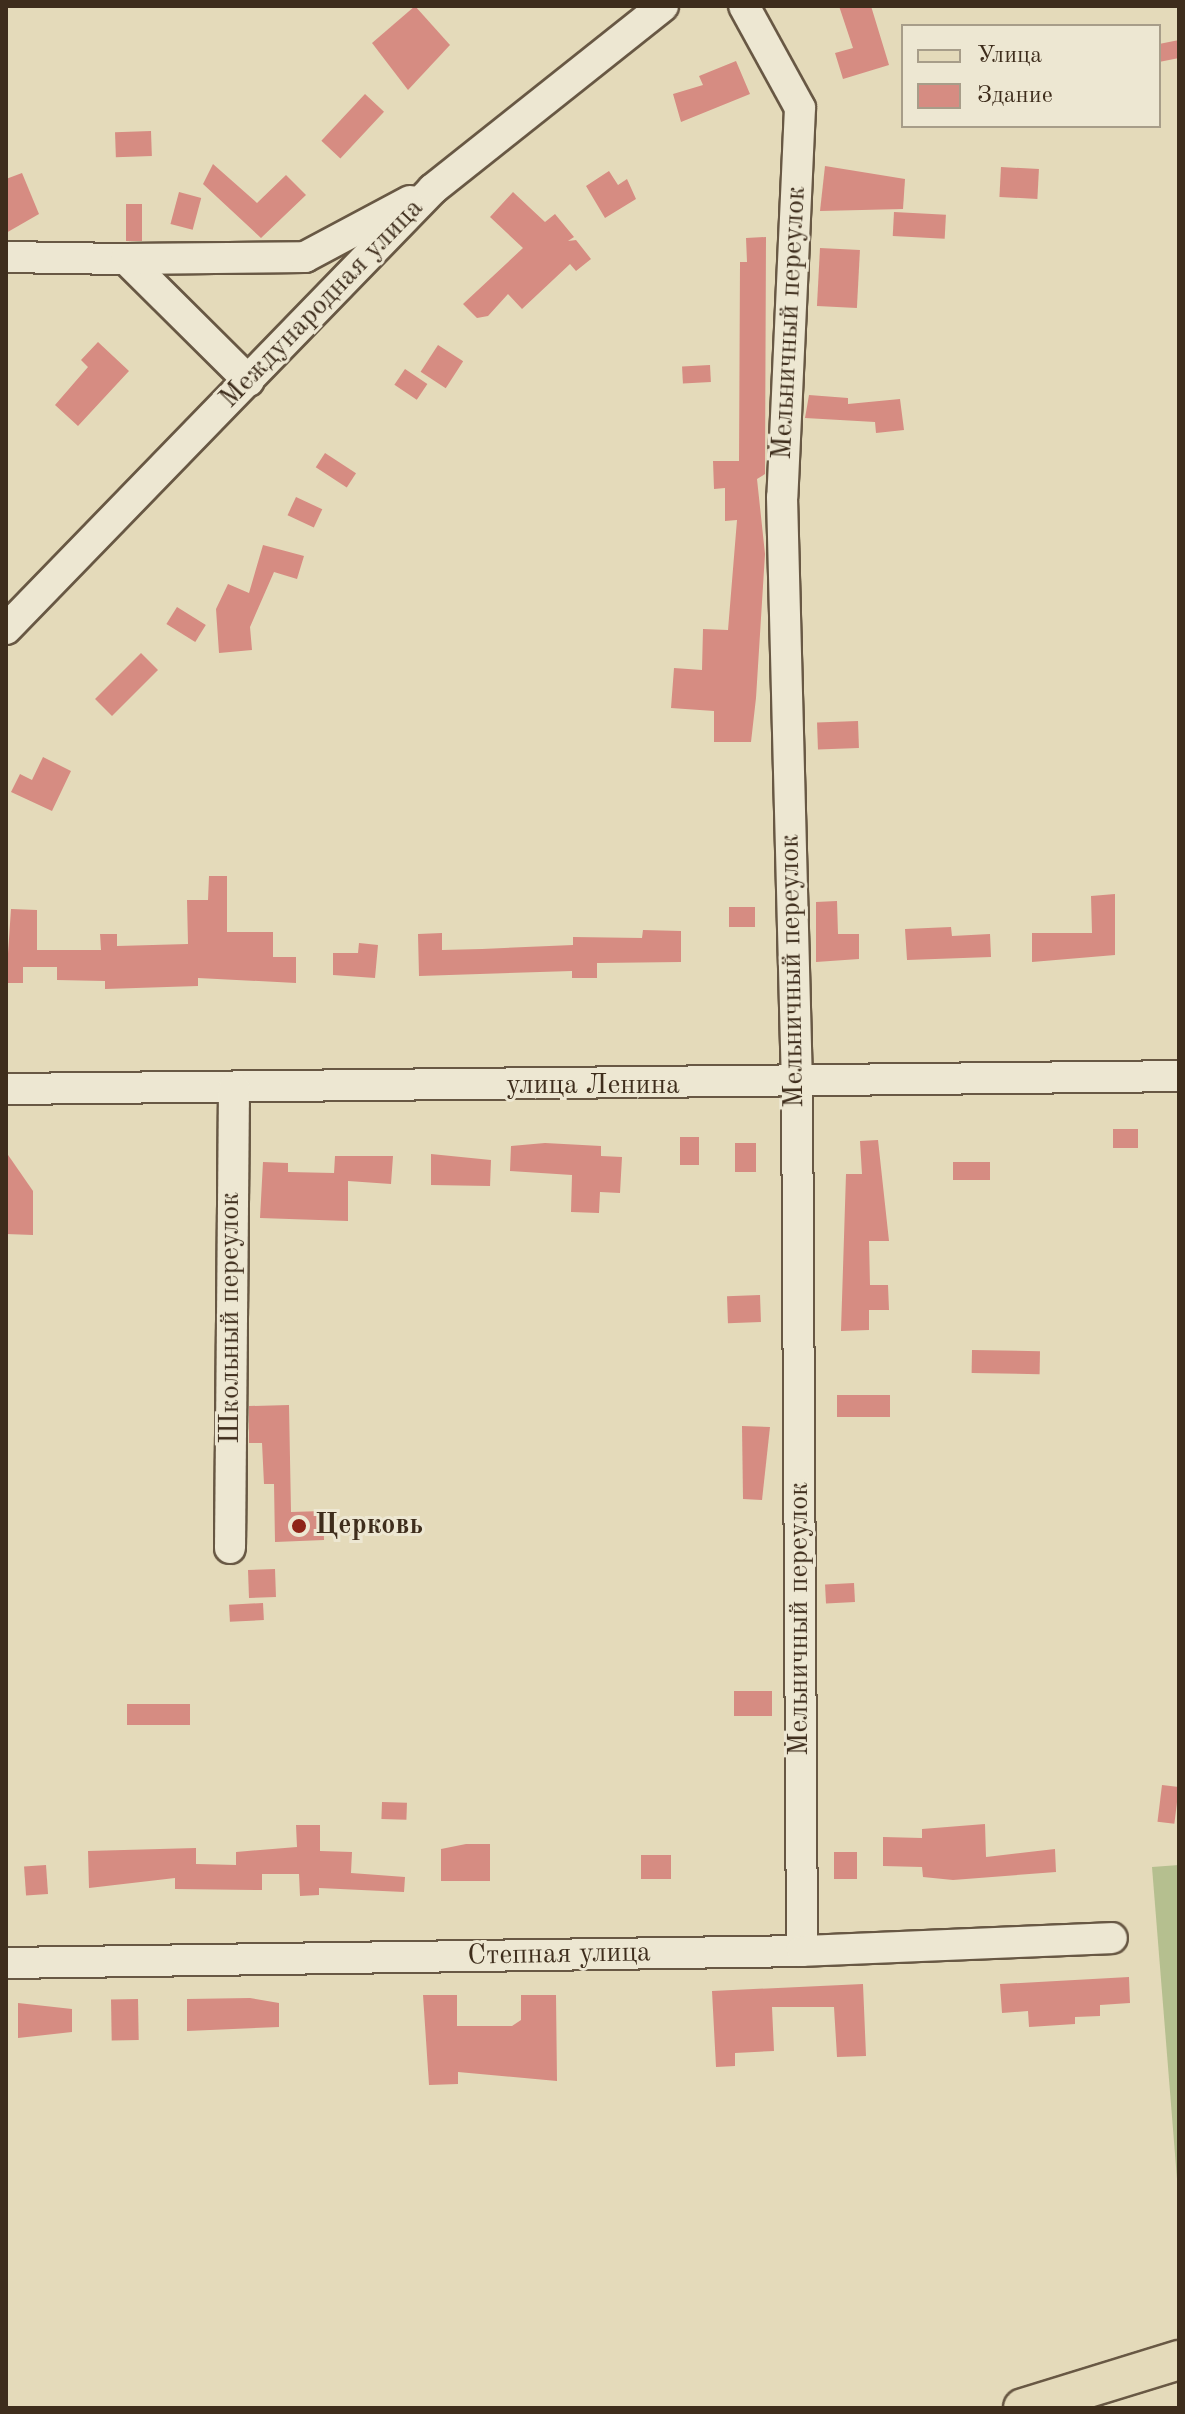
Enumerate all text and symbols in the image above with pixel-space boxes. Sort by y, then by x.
legend [901,24,1161,128]
text: Улица [977,44,1042,68]
text: Здание [977,84,1053,108]
street label: Мельничный переулок [766,185,814,461]
street label: Международная улица [213,192,431,416]
street label: Мельничный переулок [774,834,812,1108]
street label: улица Ленина [506,1069,680,1103]
street label: Школьный переулок [214,1192,248,1444]
street label: Мельничный переулок [783,1482,817,1756]
place label: Церковь [315,1509,423,1543]
marker: Церковь [290,1517,308,1535]
street label: Степная улица [467,1937,651,1973]

